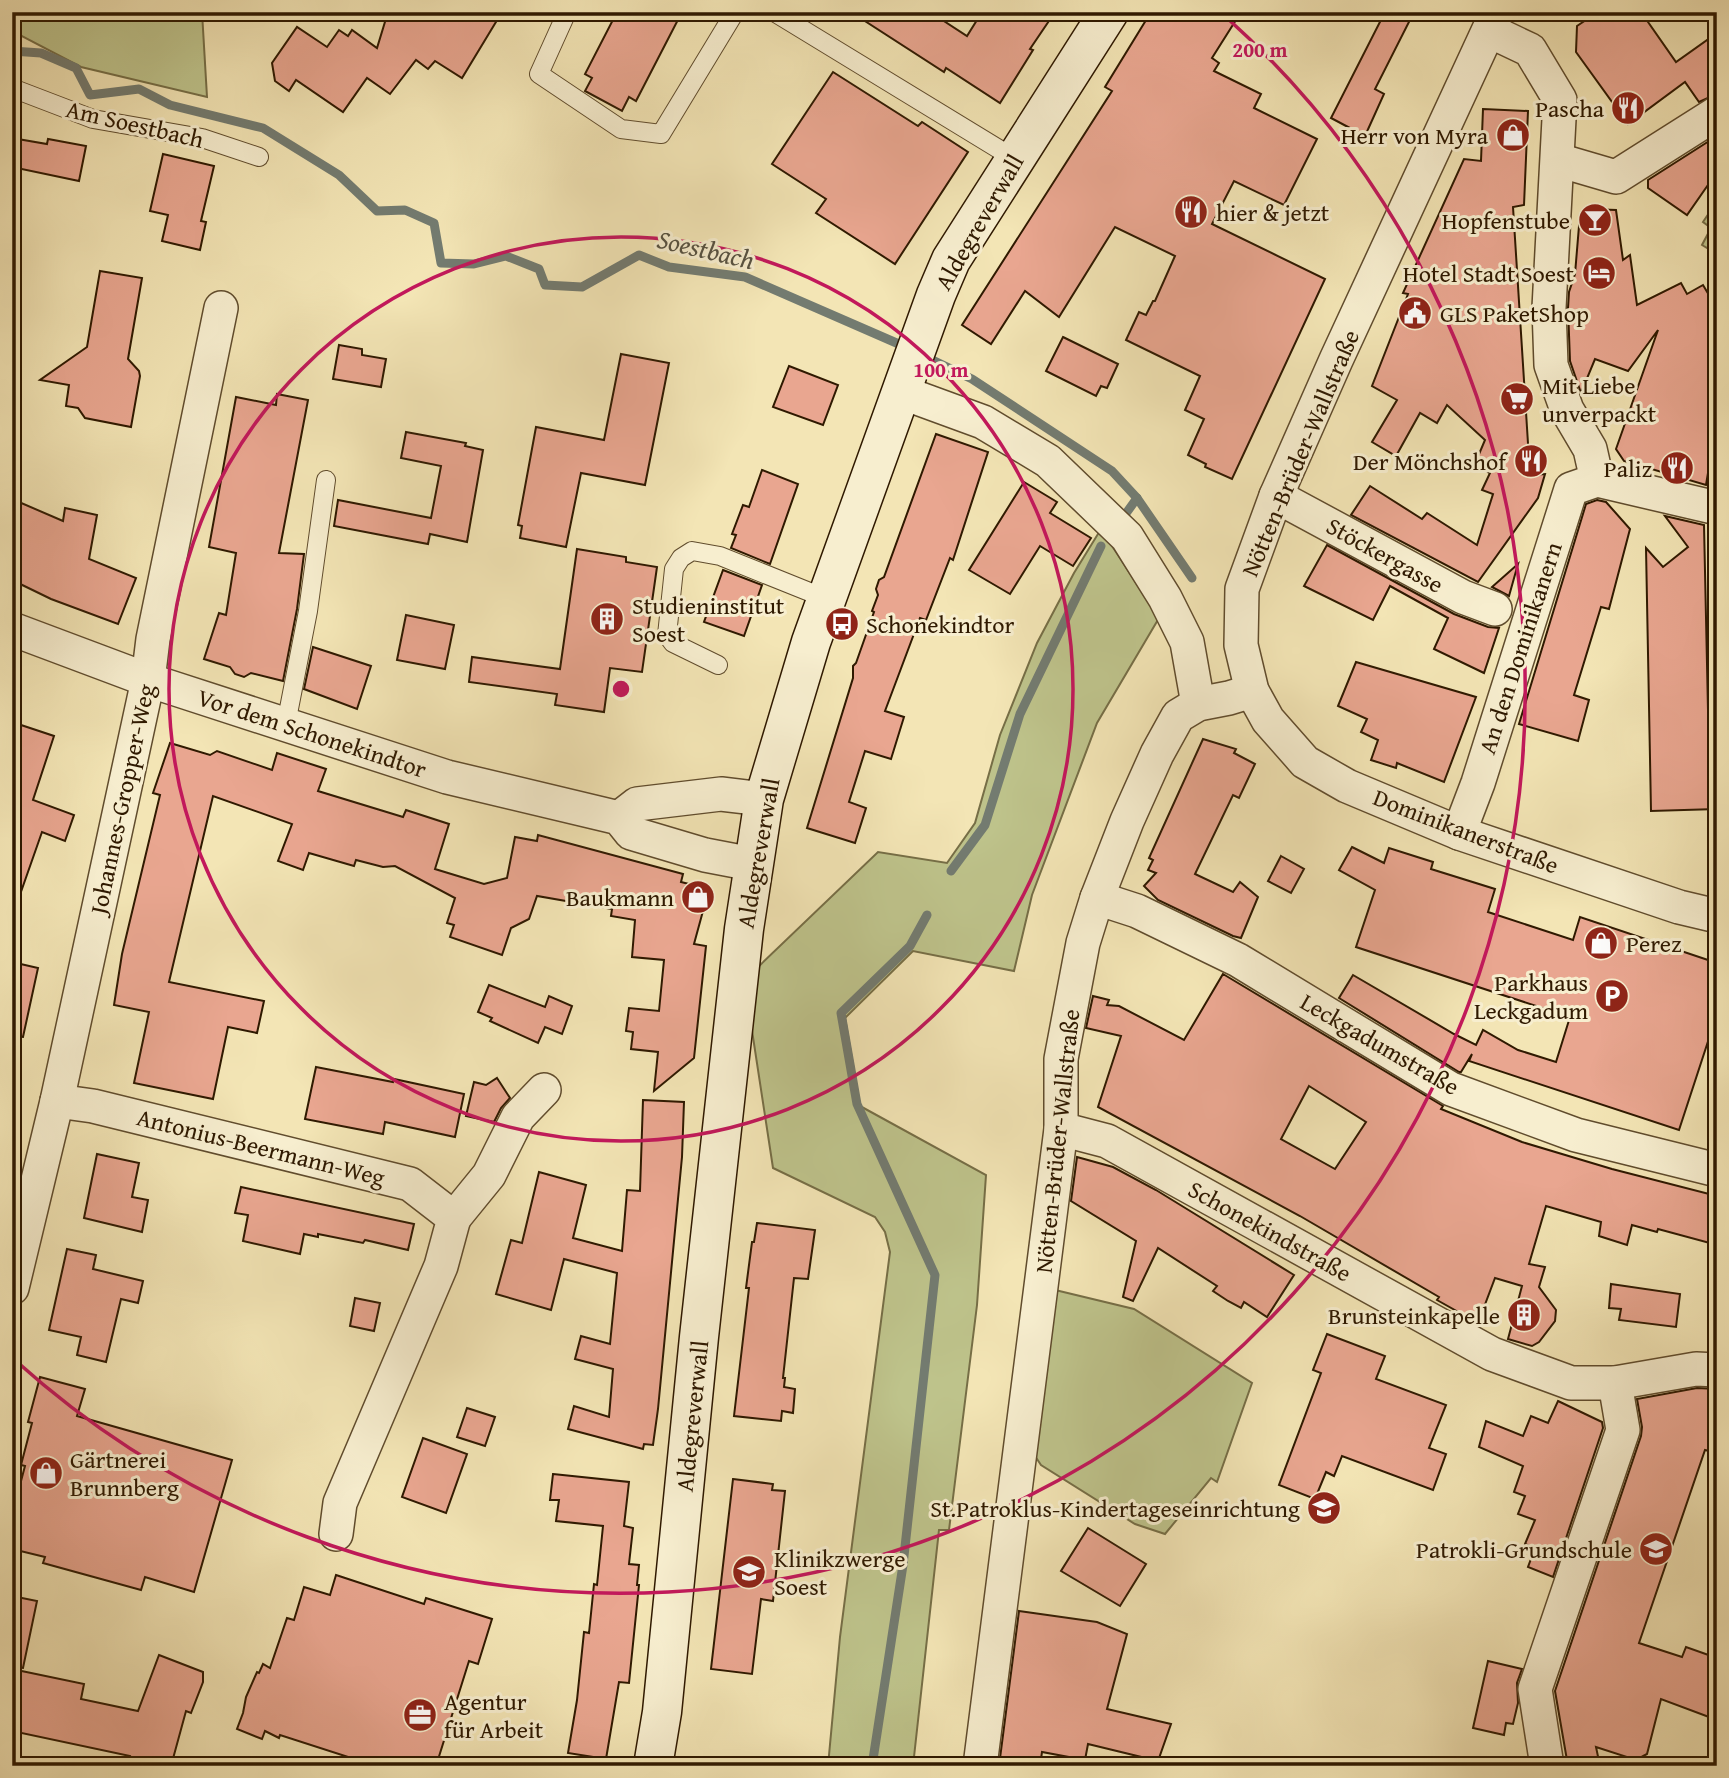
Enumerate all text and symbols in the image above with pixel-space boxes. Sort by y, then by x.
text: 200 m [1232,34,1288,65]
restaurant icon: Pascha [1609,89,1647,127]
street label: Am Soestbach [63,91,208,157]
place label: Pascha [1535,91,1605,126]
shop icon: Herr von Myra [1494,116,1532,154]
place label: Herr von Myra [1341,118,1489,153]
street label: Aldegreverwall [926,147,1032,297]
restaurant icon: hier & jetzt [1172,193,1210,231]
place label: hier & jetzt [1216,195,1330,230]
bar icon: Hopfenstube [1576,201,1614,239]
place label: Hopfenstube [1442,203,1570,238]
water label: Soestbach [654,219,758,279]
hotel icon: Hotel Stadt Soest [1580,254,1618,292]
place label: Hotel Stadt Soest [1403,256,1575,291]
public building icon: GLS PaketShop [1396,294,1434,332]
place label: GLS PaketShop [1440,296,1589,331]
street label: Nötten-Brüder-Wallstraße [1232,324,1368,582]
text: 100 m [913,354,969,385]
place label: Mit Liebe unverpackt [1542,368,1657,431]
supermarket icon: Mit Liebe unverpackt [1498,380,1536,418]
restaurant icon: Der Mönchshof [1512,442,1550,480]
place label: Der Mönchshof [1353,444,1508,479]
restaurant icon: Paliz [1658,449,1696,487]
place label: Paliz [1604,451,1652,486]
street label: Stöckergasse [1320,508,1450,602]
street label: An den Dominikanern [1469,537,1571,759]
place label: Studieninstitut Soest [632,588,785,651]
building icon: Studieninstitut Soest [588,600,626,638]
bus stop icon: Schonekindtor [823,605,861,643]
place label: Schonekindtor [866,607,1014,642]
centre of rings [609,677,633,701]
street label: Vor dem Schonekindtor [193,679,431,787]
street label: Johannes-Gropper-Weg [80,681,164,920]
street label: Aldegreverwall [728,775,788,931]
street label: Dominikanerstraße [1368,780,1564,882]
shop icon: Baukmann [679,878,717,916]
place label: Baukmann [566,880,675,915]
shop icon: Perez [1582,924,1620,962]
place label: Perez [1626,926,1681,961]
place label: Parkhaus Leckgadum [1474,965,1588,1028]
parking icon: Parkhaus Leckgadum [1593,977,1631,1015]
street label: Leckgadumstraße [1294,984,1466,1104]
street label: Nötten-Brüder-Wallstraße [1026,1007,1088,1275]
street label: Antonius-Beermann-Weg [133,1099,389,1195]
street label: Schonekindstraße [1182,1172,1358,1290]
building icon: Brunsteinkapelle [1505,1296,1543,1334]
place label: Brunsteinkapelle [1328,1298,1500,1333]
street label: Aldegreverwall [667,1338,717,1493]
place label: Gärtnerei Brunnberg [70,1442,179,1505]
shop icon: Gärtnerei Brunnberg [27,1454,65,1492]
school or university icon: St.Patroklus-Kindertageseinrichtung [1305,1489,1343,1527]
place label: St.Patroklus-Kindertageseinrichtung [930,1491,1300,1526]
school or university icon: Patrokli-Grundschule [1637,1530,1675,1568]
place label: Patrokli-Grundschule [1416,1532,1632,1567]
place label: Klinikzwerge Soest [774,1541,906,1604]
school or university icon: Klinikzwerge Soest [730,1553,768,1591]
place label: Agentur für Arbeit [444,1684,544,1747]
office icon: Agentur für Arbeit [401,1696,439,1734]

